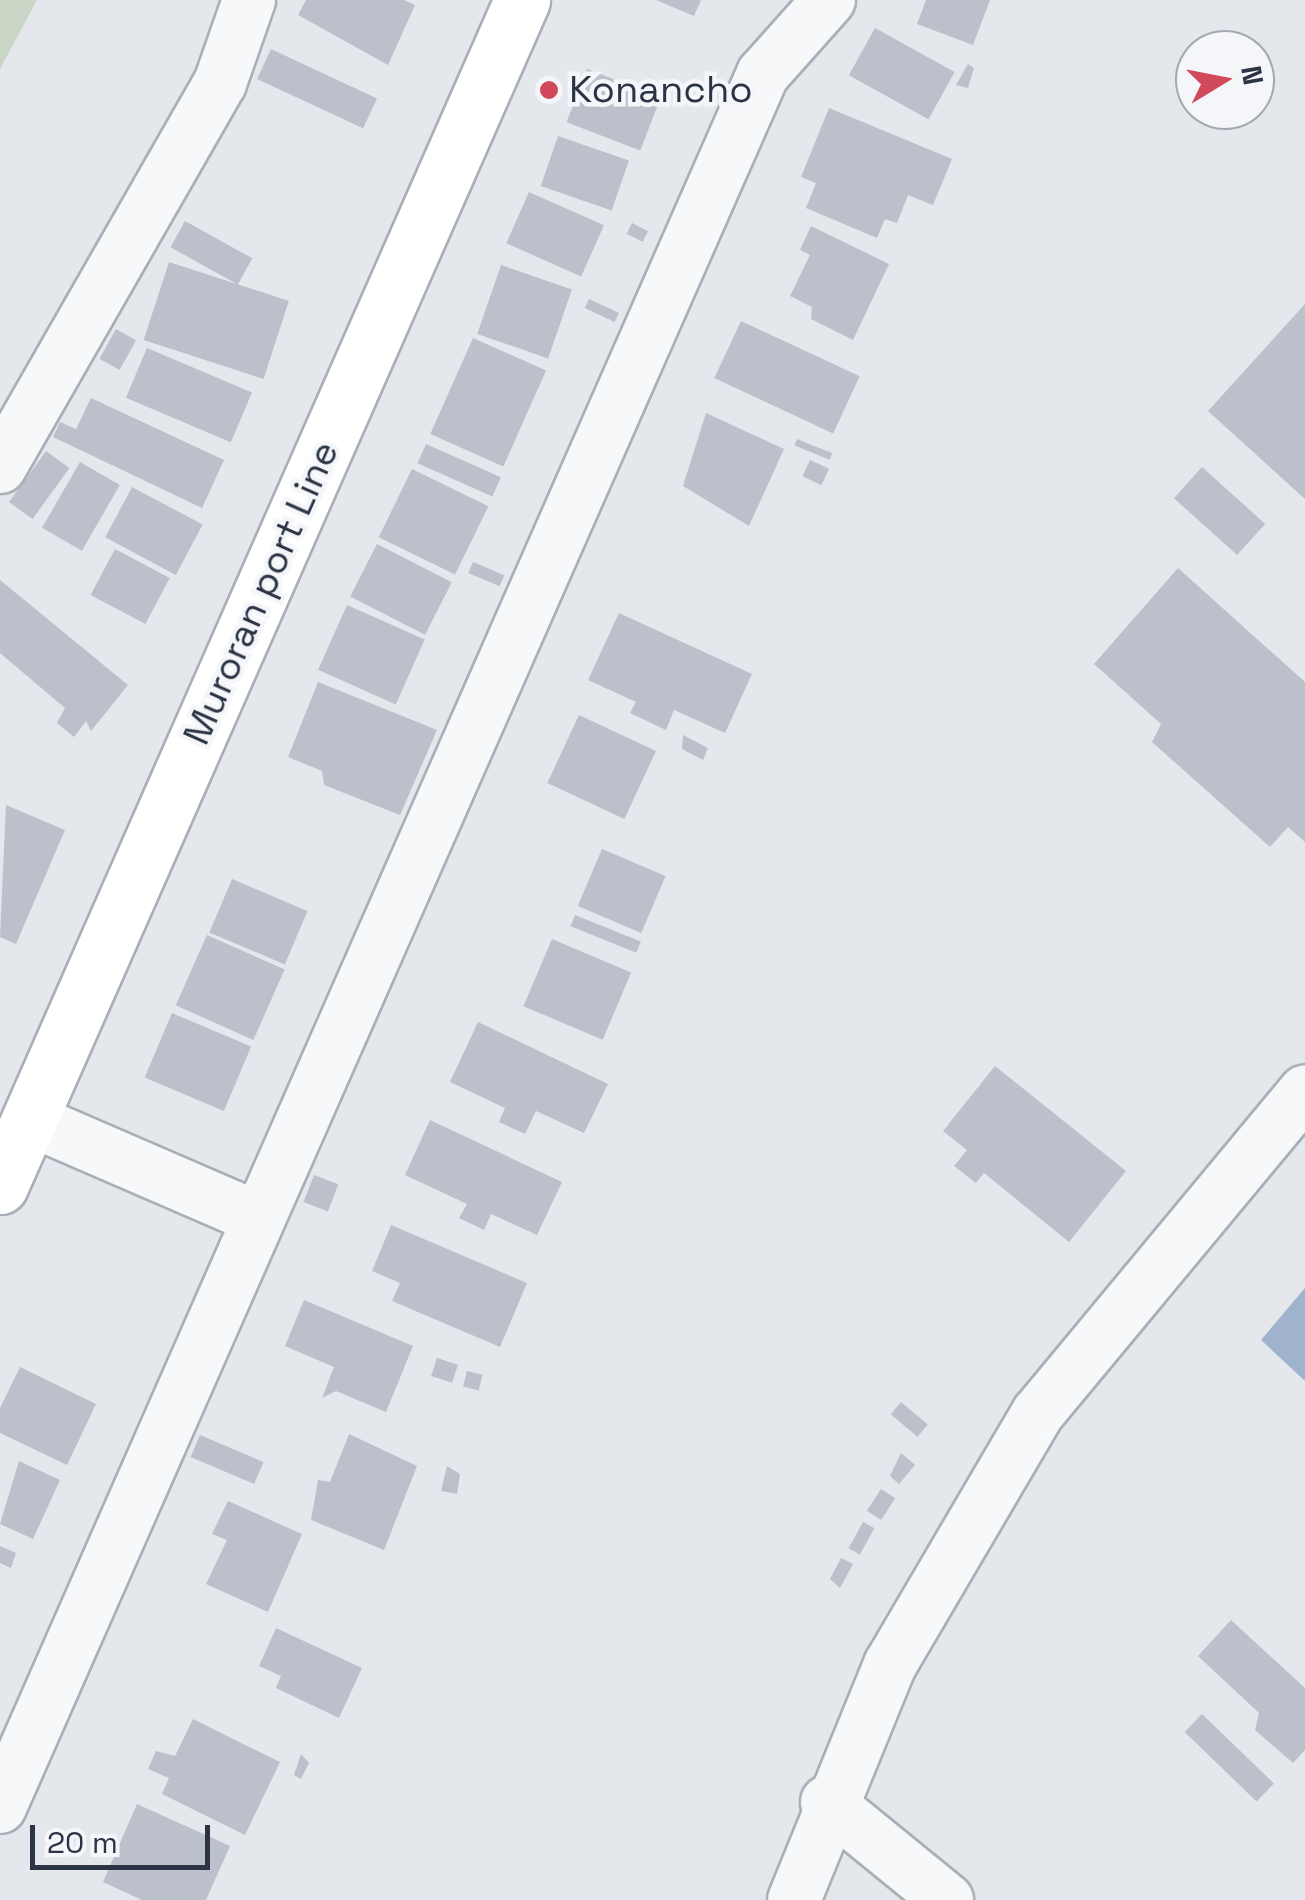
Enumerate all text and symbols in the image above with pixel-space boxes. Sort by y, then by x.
north arrow [1175,30,1275,130]
text: N [1233,63,1272,87]
place label: Konancho [569,67,753,113]
marker: Konancho [538,79,560,101]
street label: Muroran port Line [174,434,348,752]
scale bar [35,1805,215,1867]
text: 20 m [47,1823,118,1862]

